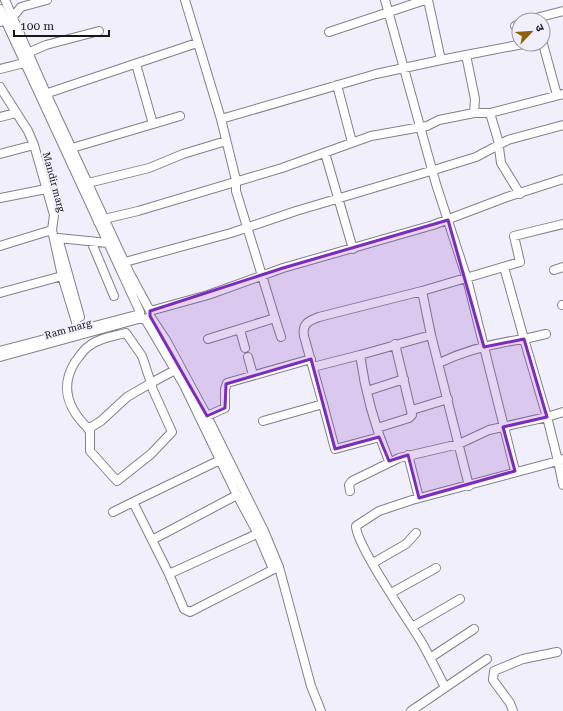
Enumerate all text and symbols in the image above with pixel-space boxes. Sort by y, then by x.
scale bar [14,12,109,38]
north arrow [511,12,551,52]
text: 100 m [20,19,54,33]
text: उ [532,22,547,34]
street label: Mandir marg [41,151,67,214]
street label: Ram marg [43,317,93,341]

